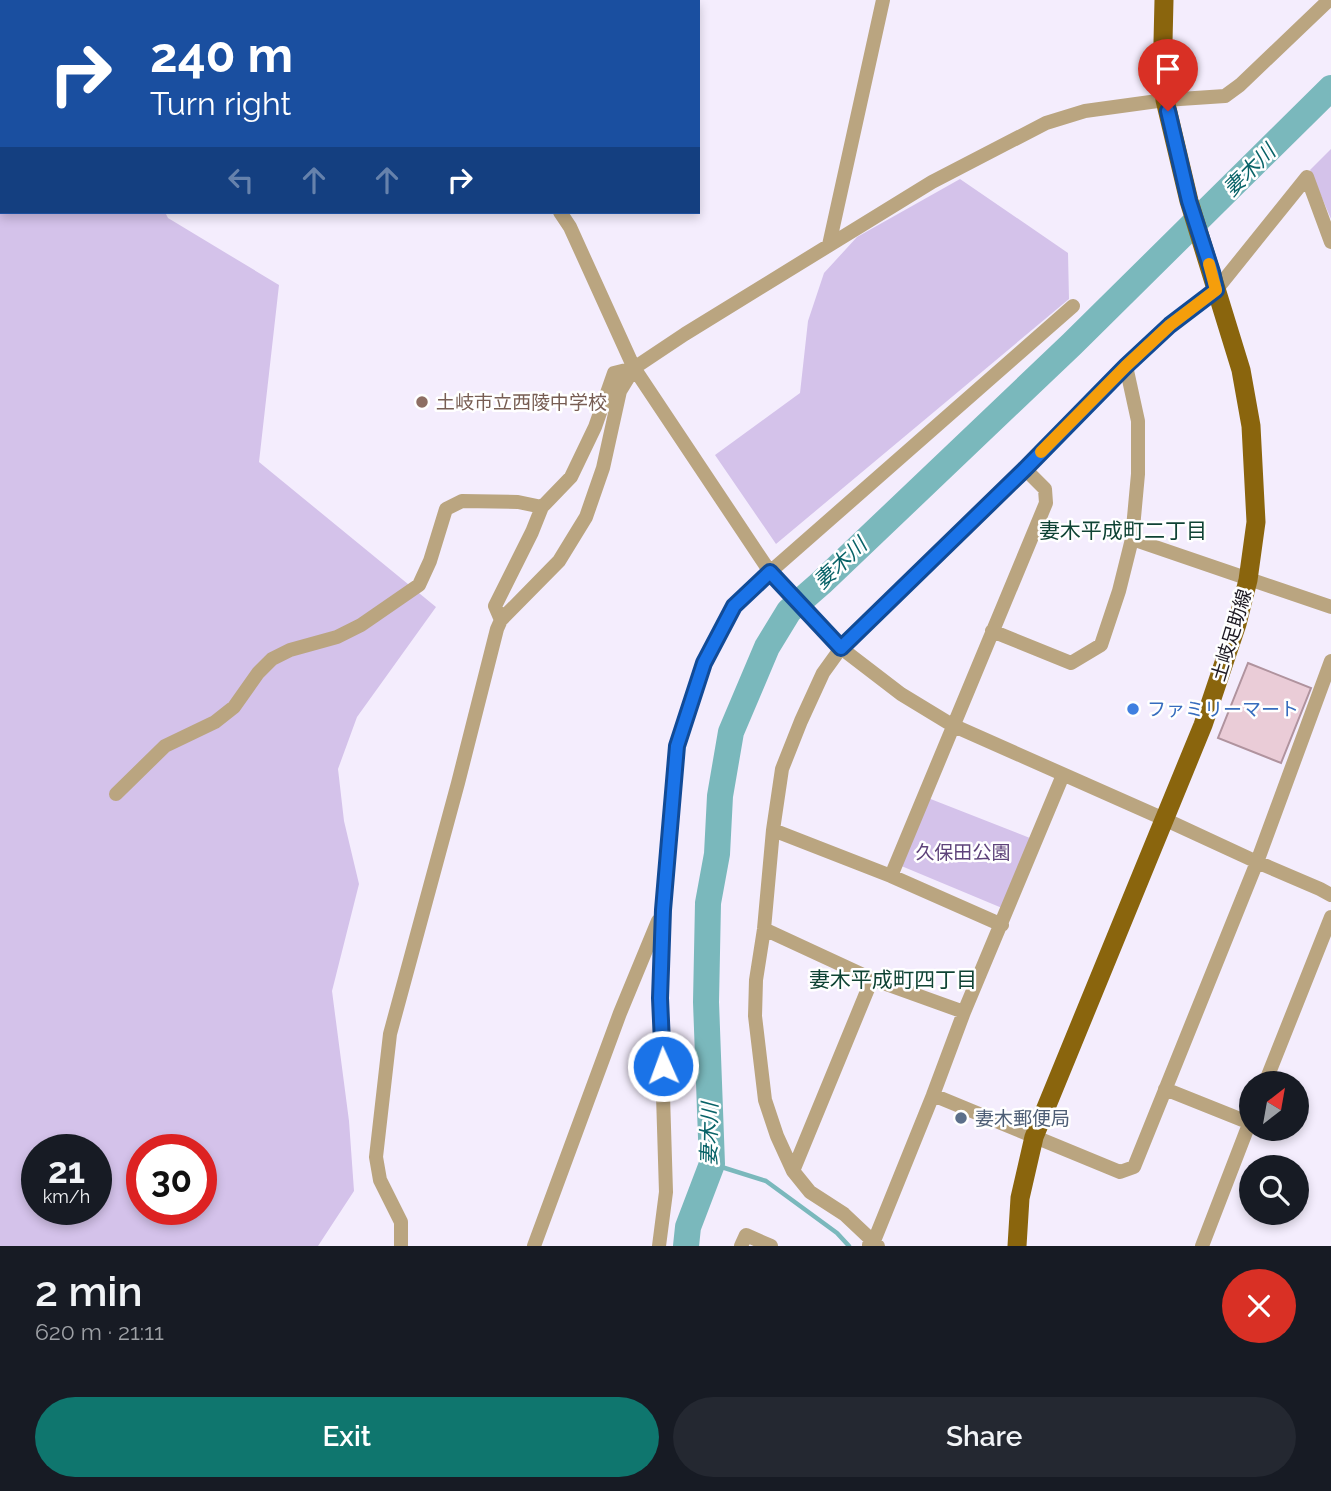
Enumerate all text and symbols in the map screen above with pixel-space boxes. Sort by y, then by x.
text: 240 m [150,26,293,83]
icon: right [35,28,126,119]
pin [1138,39,1198,111]
icon: arrive [1149,50,1187,88]
text: Turn right [150,85,291,122]
water label: 妻木川 [1218,137,1282,201]
icon: left [222,161,260,199]
icon: ahead [295,161,333,199]
icon: ahead [368,161,406,199]
icon: right [441,161,479,199]
place label: 土岐市立西陵中学校 [436,391,607,413]
marker: 土岐市立西陵中学校 [414,394,430,410]
district label: 妻木平成町二丁目 [1039,518,1207,543]
water label: 妻木川 [808,531,873,594]
street label: 土岐足助線 [1207,586,1255,684]
place label: ファミリーマート [1147,698,1299,720]
marker: ファミリーマート [1125,701,1141,717]
park label: 久保田公園 [915,841,1011,863]
district label: 妻木平成町四丁目 [809,967,977,992]
position arrow [626,1029,700,1103]
north arrow [1239,1071,1309,1141]
map controls [1239,1071,1309,1225]
water label: 妻木川 [696,1100,722,1166]
place label: 妻木郵便局 [975,1107,1070,1129]
marker: 妻木郵便局 [953,1110,969,1126]
speed limit sign: 30 [126,1134,217,1225]
text: 21 [48,1150,85,1191]
button: search [1239,1155,1309,1225]
text: km/h [43,1186,90,1207]
text: 2 min [35,1267,143,1316]
button: close [1222,1269,1296,1343]
text: 620 m · 21:11 [35,1318,164,1345]
button: Exit [35,1397,659,1477]
button: Share [673,1397,1296,1477]

